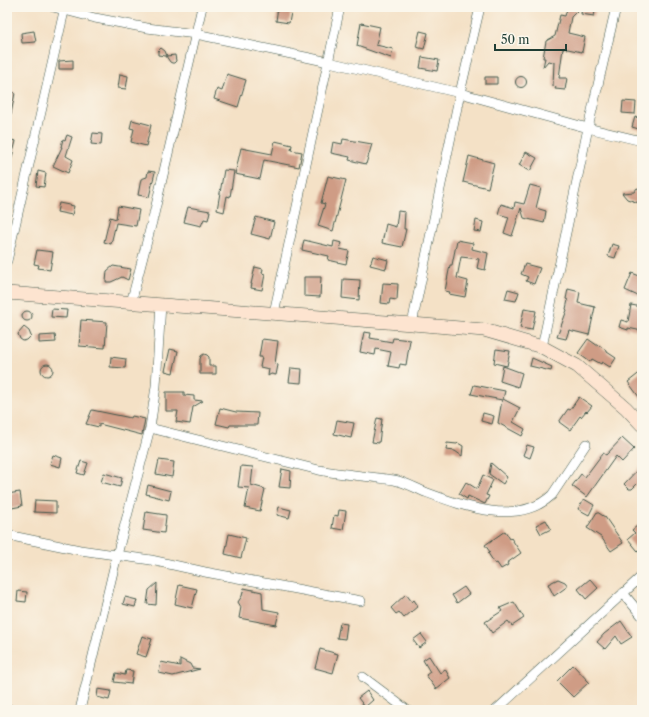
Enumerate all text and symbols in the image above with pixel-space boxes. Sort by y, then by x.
scale bar [495,26,566,52]
text: 50 m [501,32,530,47]

